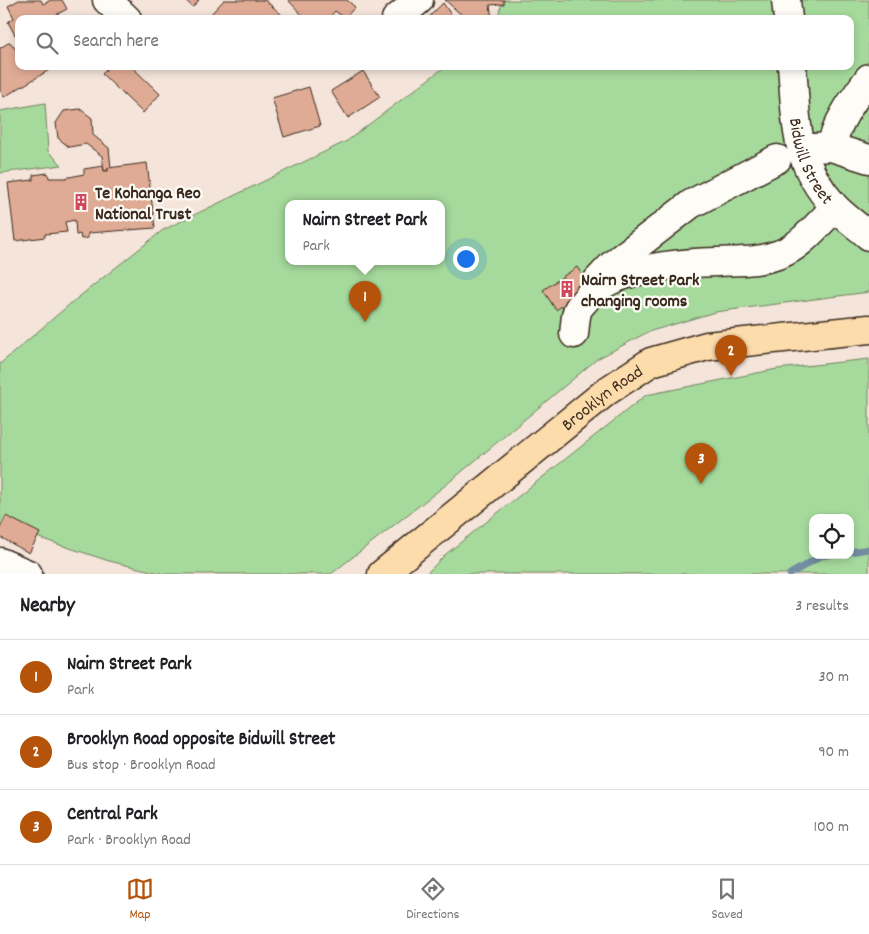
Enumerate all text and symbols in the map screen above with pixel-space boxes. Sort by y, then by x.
search box [15,15,854,70]
icon: search [33,29,61,57]
text: Search here [73,29,159,56]
street label: Bidwill Street [781,117,838,211]
place label: Te Kohanga Reo National Trust [95,182,201,228]
building icon: Te Kohanga Reo National Trust [71,192,91,212]
popup [285,200,445,265]
text: Nairn Street Park [303,208,427,235]
text: Park [303,235,330,258]
your location [453,246,479,272]
place label: Nairn Street Park changing rooms [581,269,700,315]
building icon: Nairn Street Park changing rooms [557,279,577,299]
pin: 1 [349,281,381,322]
pin: 2 [715,335,747,376]
street label: Brooklyn Road [557,361,649,438]
pin: 3 [685,443,717,484]
map controls [809,514,854,559]
button: locate [809,514,854,559]
text: Nearby [20,592,75,622]
text: 3 results [795,595,849,618]
text: Nairn Street Park [67,652,192,679]
text: 1 [34,666,38,689]
text: 30 m [819,666,849,689]
text: Park [67,679,94,702]
text: Brooklyn Road opposite Bidwill Street [67,727,335,754]
text: 2 [33,741,40,764]
text: 90 m [818,741,849,764]
text: Bus stop · Brooklyn Road [67,754,216,777]
text: Central Park [67,802,158,829]
text: 3 [32,816,40,839]
text: 100 m [813,816,849,839]
text: Park · Brooklyn Road [67,829,191,852]
tab: Map [126,875,154,925]
tab: Directions [406,875,459,925]
tab: Saved [712,875,743,925]

